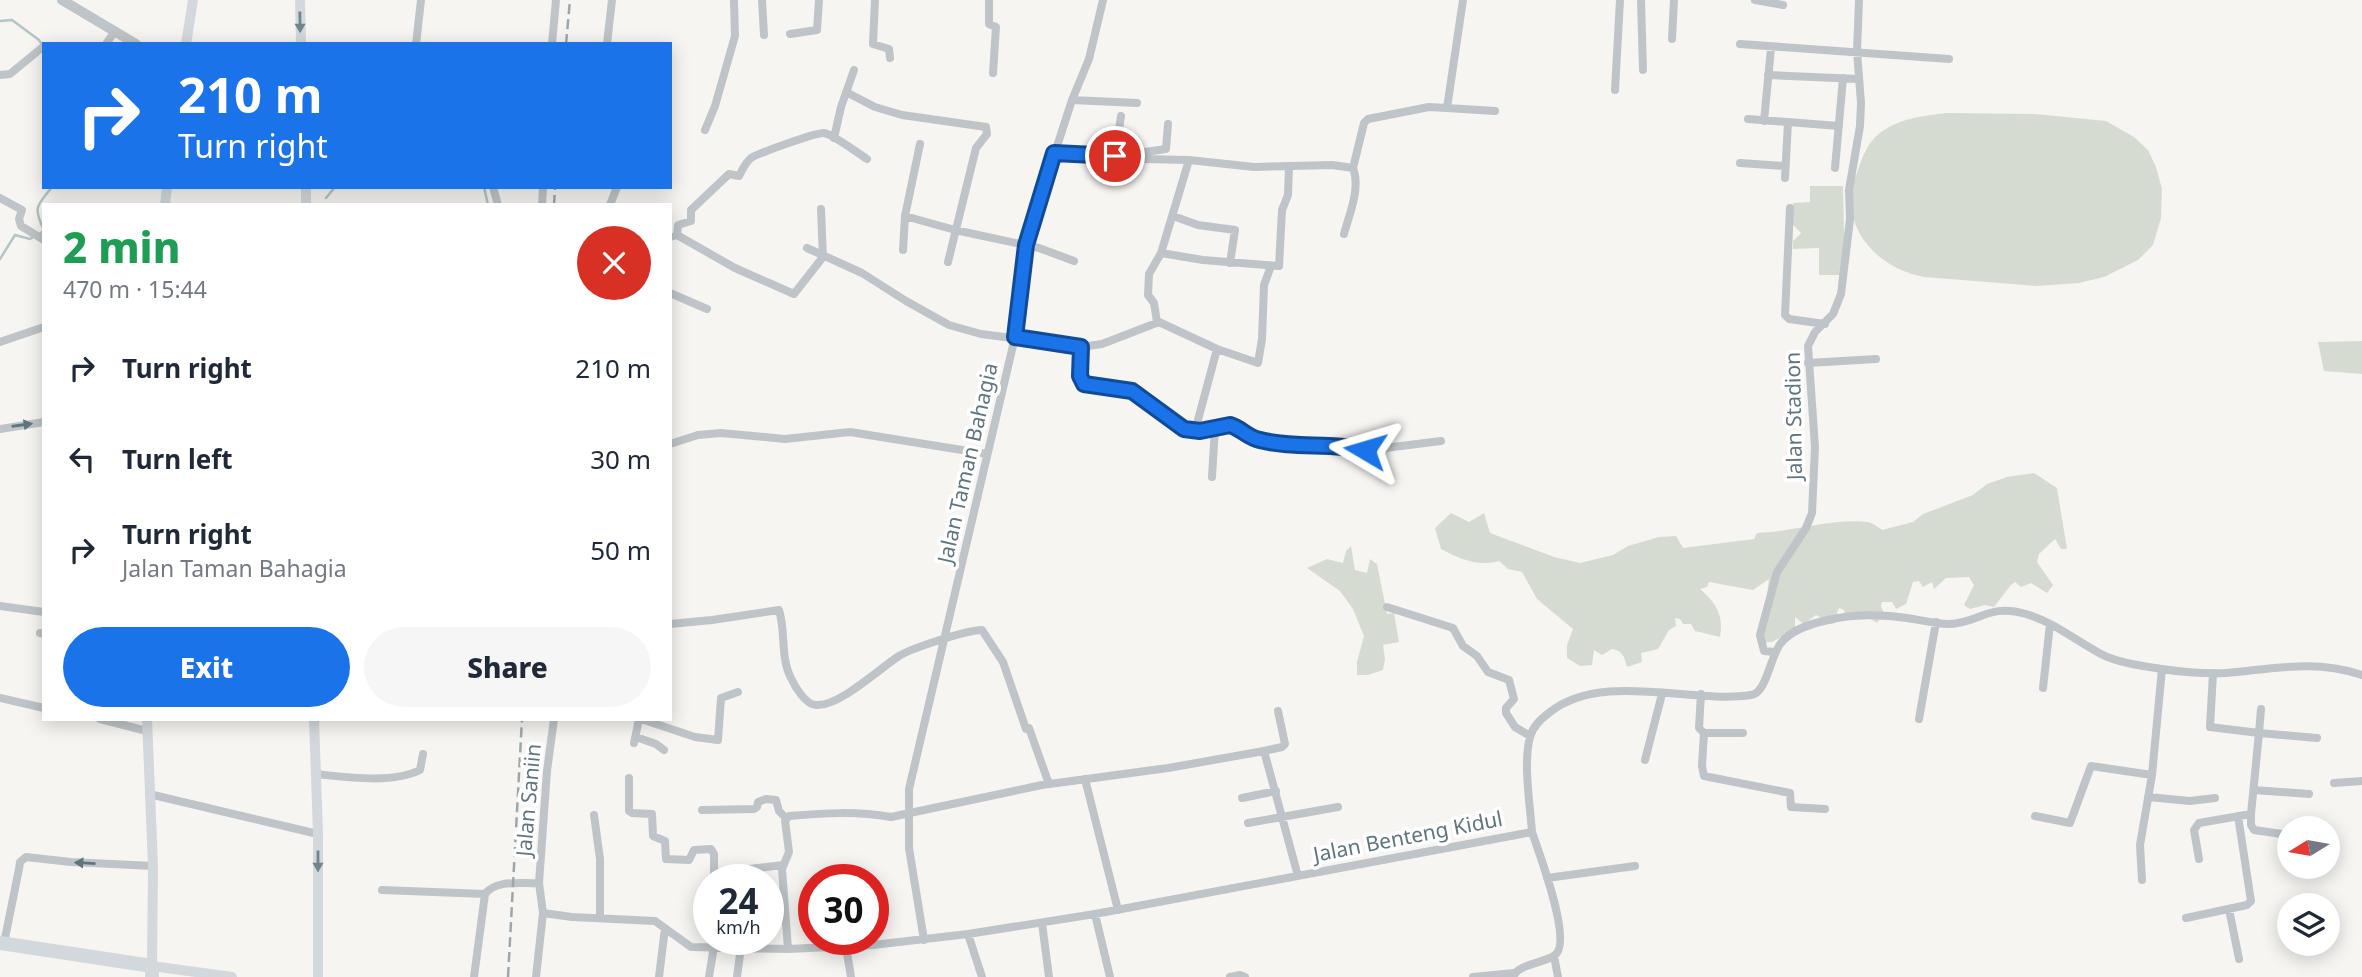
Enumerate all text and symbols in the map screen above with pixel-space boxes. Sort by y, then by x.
one-way arrow [295,11,306,33]
text: 210 m [178,61,323,127]
icon: right [63,70,154,161]
text: Turn right [178,124,328,167]
pin [1085,126,1145,186]
icon: arrive [1096,137,1134,175]
text: 2 min [63,218,180,275]
button: close [577,226,651,300]
text: 470 m · 15:44 [63,273,207,305]
icon: right [63,349,101,387]
text: Turn right [122,350,252,386]
text: 210 m [575,350,651,386]
street label: Jalan Stadion [1778,352,1808,482]
street label: Jalan Taman Bahagia [930,360,1004,568]
position arrow [1328,413,1402,487]
one-way arrow [11,419,33,430]
icon: left [63,440,101,478]
text: Turn left [122,441,233,477]
text: 30 m [590,441,651,477]
text: Turn right [122,516,252,552]
icon: right [63,531,101,569]
text: 50 m [590,532,651,568]
text: Jalan Taman Bahagia [122,552,347,584]
button: Exit [63,627,350,707]
button: Share [364,627,651,707]
street label: Jalan Saniin [509,742,547,860]
street label: Jalan Benteng Kidul [1309,804,1505,868]
north arrow [2277,816,2340,878]
map controls [2277,816,2340,956]
one-way arrow [312,850,324,872]
one-way arrow [74,857,96,868]
speed limit sign: 30 [798,864,889,955]
text: 24 [718,877,759,924]
button: layers [2277,893,2340,956]
text: km/h [716,915,761,939]

